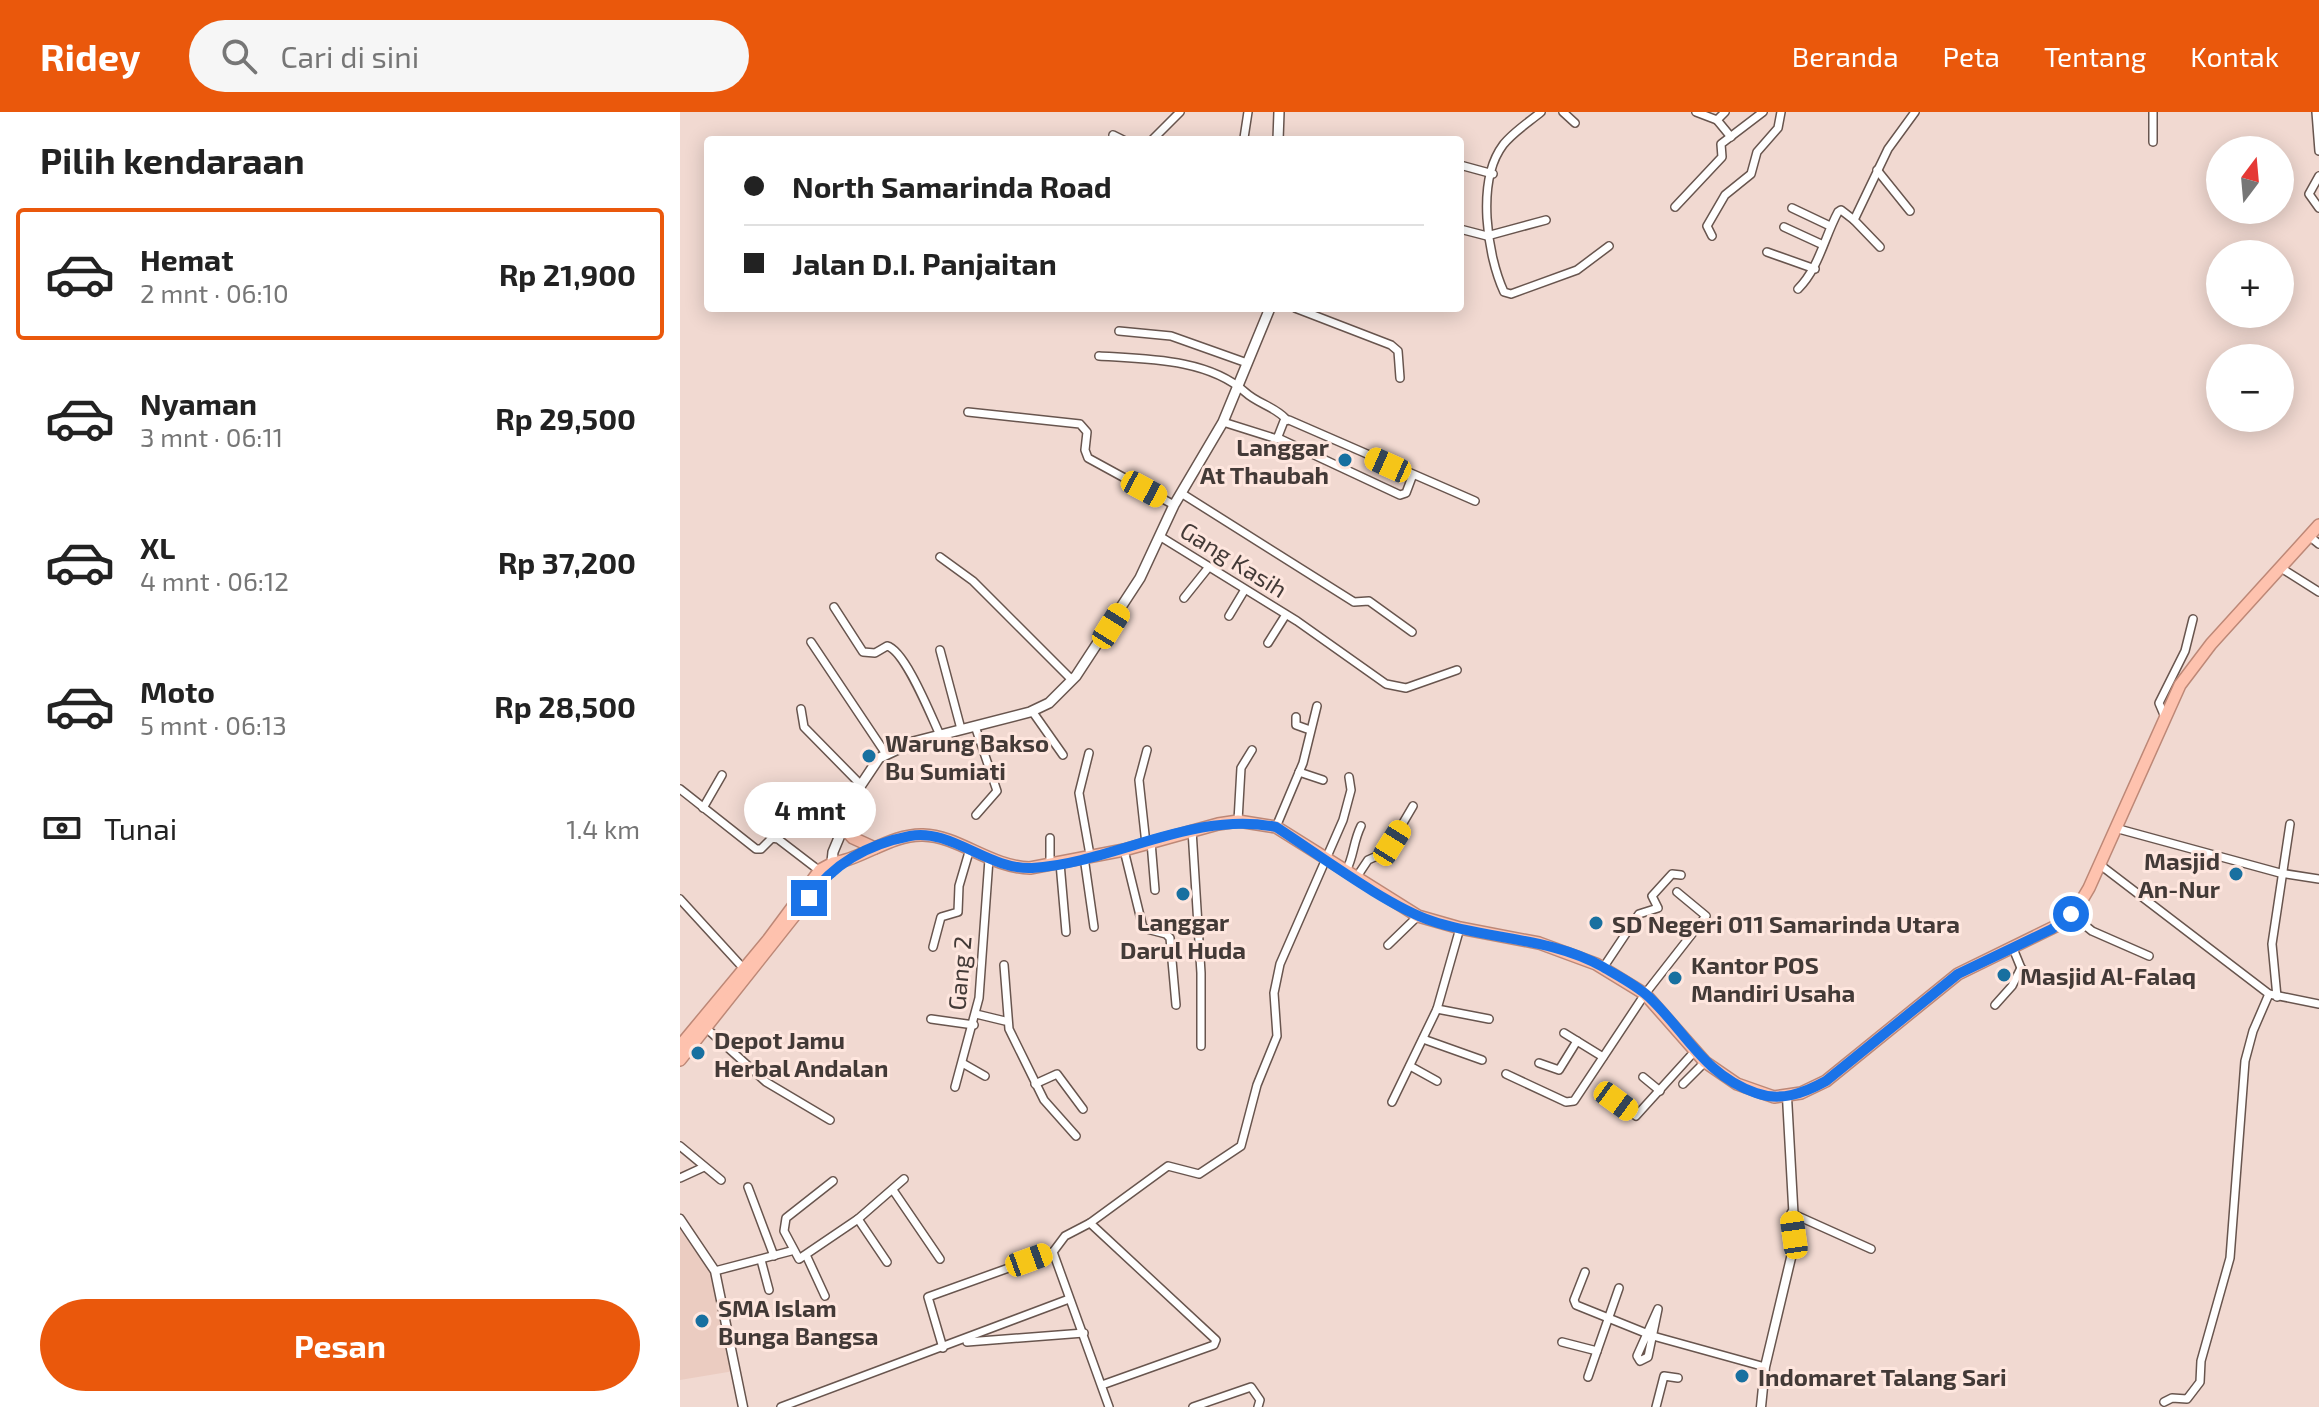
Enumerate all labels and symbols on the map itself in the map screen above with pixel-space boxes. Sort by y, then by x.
north arrow [2206,136,2294,224]
place label: Langgar At Thaubah [1200,432,1330,489]
car [1361,444,1415,486]
marker: Langgar At Thaubah [1336,451,1354,469]
car [1117,467,1171,511]
street label: Gang Kasih [1175,515,1293,603]
car [1088,599,1134,653]
place label: Warung Bakso Bu Sumiati [885,728,1049,785]
marker: Warung Bakso Bu Sumiati [860,747,878,765]
callout: 4 mnt [743,782,875,838]
car [1369,816,1415,870]
place label: Masjid An-Nur [2138,846,2221,903]
marker: Masjid An-Nur [2227,865,2245,883]
route end [791,880,827,916]
marker: Langgar Darul Huda [1174,885,1192,903]
route start [2053,896,2089,932]
place label: Langgar Darul Huda [1120,907,1246,964]
place label: SD Negeri 011 Samarinda Utara [1612,909,1960,938]
marker: SD Negeri 011 Samarinda Utara [1587,914,1605,932]
street label: Gang 2 [941,935,977,1011]
place label: Kantor POS Mandiri Usaha [1691,950,1855,1007]
place label: Masjid Al-Falaq [2020,961,2196,990]
marker: Masjid Al-Falaq [1995,966,2013,984]
marker: Kantor POS Mandiri Usaha [1666,969,1684,987]
place label: Depot Jamu Herbal Andalan [714,1025,888,1082]
marker: Depot Jamu Herbal Andalan [689,1044,707,1062]
car [1590,1077,1642,1125]
car [1779,1210,1809,1260]
car [1002,1241,1056,1279]
place label: SMA Islam Bunga Bangsa [718,1293,879,1350]
marker: SMA Islam Bunga Bangsa [693,1312,711,1330]
place label: Indomaret Talang Sari [1758,1362,2007,1391]
marker: Indomaret Talang Sari [1733,1367,1751,1385]

